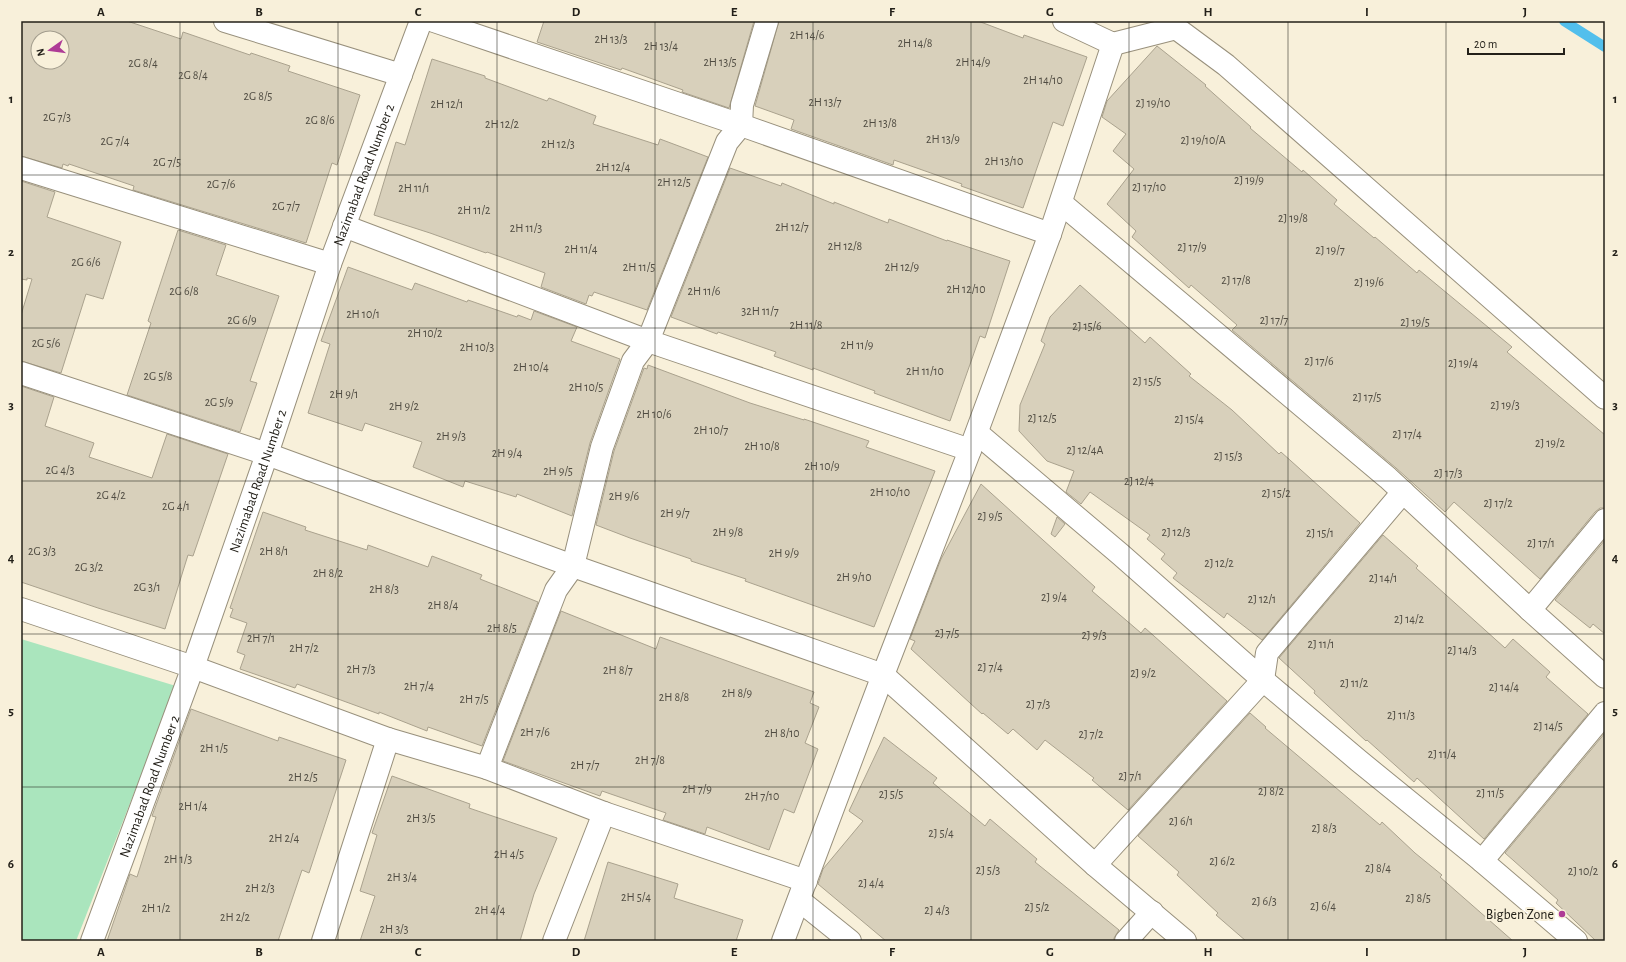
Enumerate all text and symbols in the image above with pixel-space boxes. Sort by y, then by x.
text: A [97,6,105,19]
text: B [255,6,263,19]
text: C [415,6,422,19]
text: D [572,6,581,19]
text: E [731,6,738,19]
text: F [889,6,896,19]
text: G [1046,6,1054,19]
text: H [1203,6,1213,19]
text: I [1365,6,1369,19]
text: J [1523,6,1527,19]
house number: 2H 14/6 [790,29,825,41]
north arrow [30,30,70,70]
scale bar [1468,30,1564,56]
house number: 2H 13/3 [594,33,628,45]
house number: 2H 14/8 [898,37,933,49]
text: 20 m [1474,38,1497,50]
house number: 2H 13/4 [644,40,678,52]
text: N [35,47,47,57]
house number: 2H 13/5 [703,56,737,68]
house number: 2H 14/9 [956,56,991,68]
house number: 2G 8/4 [128,57,158,69]
house number: 2G 8/4 [178,69,208,81]
house number: 2H 14/10 [1023,74,1063,86]
house number: 2G 8/5 [244,90,272,102]
text: 1 [9,93,13,106]
text: 1 [1613,93,1617,106]
house number: 2H 13/7 [808,96,842,108]
house number: 2J 19/10 [1136,97,1170,109]
house number: 2H 12/1 [431,98,463,110]
street label: Nazimabad Road Number 2 [331,102,397,248]
house number: 2G 7/3 [43,111,71,123]
house number: 2G 8/6 [305,114,335,126]
house number: 2H 13/8 [863,117,897,129]
house number: 2H 12/2 [485,118,520,130]
house number: 2H 13/9 [926,133,960,145]
house number: 2J 19/10/A [1180,134,1226,146]
house number: 2G 7/4 [101,135,130,147]
house number: 2H 12/3 [541,138,575,150]
house number: 2H 13/10 [985,155,1023,167]
house number: 2G 7/5 [153,156,181,168]
house number: 2H 12/4 [596,161,630,173]
house number: 2J 19/9 [1234,174,1264,186]
house number: 2H 12/5 [657,176,691,188]
house number: 2G 7/6 [207,178,236,190]
house number: 2J 17/10 [1132,181,1166,193]
house number: 2H 11/1 [398,182,430,194]
house number: 2G 7/7 [272,200,300,212]
house number: 2H 11/2 [458,204,491,216]
house number: 2J 19/8 [1278,212,1308,224]
house number: 2H 12/7 [775,221,809,233]
house number: 2H 11/3 [510,222,542,234]
house number: 2H 12/8 [828,240,862,252]
house number: 2J 17/9 [1177,241,1207,253]
house number: 2H 11/4 [564,243,598,255]
house number: 2J 19/7 [1315,244,1345,256]
text: 2 [8,246,14,259]
text: 2 [1612,246,1618,259]
house number: 2G 6/6 [71,256,101,268]
house number: 2H 11/5 [623,261,655,273]
house number: 2H 12/9 [885,261,920,273]
house number: 2J 17/8 [1221,274,1251,286]
house number: 2J 19/6 [1354,276,1384,288]
house number: 2H 12/10 [946,283,986,295]
house number: 2G 6/8 [169,285,199,297]
house number: 2H 11/6 [688,285,721,297]
house number: 32H 11/7 [741,305,779,317]
house number: 2H 10/1 [346,308,380,320]
house number: 2G 6/9 [227,314,257,326]
house number: 2J 17/7 [1260,314,1288,326]
house number: 2J 19/5 [1400,316,1430,328]
house number: 2H 11/8 [789,319,823,331]
house number: 2J 15/6 [1072,320,1102,332]
house number: 2H 10/2 [407,327,443,339]
house number: 2G 5/6 [32,337,61,349]
house number: 2H 11/9 [841,339,874,351]
house number: 2H 10/3 [460,341,494,353]
house number: 2J 17/6 [1304,355,1334,367]
house number: 2J 19/4 [1448,357,1478,369]
house number: 2H 10/4 [513,361,549,373]
house number: 2H 11/10 [906,365,944,377]
house number: 2G 5/8 [144,370,173,382]
house number: 2J 15/5 [1133,375,1161,387]
house number: 2H 10/5 [569,381,603,393]
house number: 2H 9/1 [330,388,358,400]
house number: 2J 17/5 [1353,391,1381,403]
house number: 2G 5/9 [205,396,234,408]
text: 3 [8,399,14,412]
house number: 2J 19/3 [1490,399,1520,411]
text: 3 [1612,399,1618,412]
house number: 2H 9/2 [389,400,420,412]
street label: Nazimabad Road Number 2 [227,408,289,555]
house number: 2H 10/6 [636,408,672,420]
house number: 2J 12/5 [1027,412,1057,424]
house number: 2J 15/4 [1174,413,1204,425]
house number: 2H 10/7 [694,424,728,436]
house number: 2J 17/4 [1392,428,1422,440]
house number: 2H 9/3 [436,430,466,442]
house number: 2J 19/2 [1535,437,1565,449]
house number: 2H 10/8 [744,440,780,452]
house number: 2J 12/4A [1067,444,1104,456]
house number: 2H 9/4 [492,447,522,459]
house number: 2J 15/3 [1214,450,1242,462]
house number: 2H 10/9 [804,460,840,472]
house number: 2G 4/3 [46,464,74,476]
house number: 2H 9/5 [543,465,573,477]
house number: 2J 17/3 [1434,467,1462,479]
house number: 2J 12/4 [1124,475,1154,487]
house number: 2H 10/10 [870,486,910,498]
house number: 2J 15/2 [1261,487,1291,499]
house number: 2G 4/2 [96,489,126,501]
house number: 2H 9/6 [609,490,640,502]
house number: 2J 17/2 [1483,497,1513,509]
house number: 2G 4/1 [162,500,190,512]
house number: 2H 9/7 [660,507,690,519]
house number: 2J 9/5 [977,510,1003,522]
house number: 2H 9/8 [713,526,744,538]
house number: 2J 12/3 [1161,526,1191,538]
house number: 2J 15/1 [1306,527,1334,539]
house number: 2J 17/1 [1527,537,1555,549]
house number: 2G 3/3 [28,545,56,557]
house number: 2H 8/1 [260,545,288,557]
house number: 2H 9/9 [769,547,800,559]
text: 4 [8,552,15,565]
text: 4 [1612,552,1619,565]
house number: 2J 12/2 [1204,557,1234,569]
house number: 2G 3/2 [75,561,104,573]
house number: 2H 8/2 [313,567,344,579]
house number: 2H 9/10 [836,571,872,583]
house number: 2J 14/1 [1369,572,1397,584]
house number: 2G 3/1 [133,581,161,593]
house number: 2H 8/3 [369,583,399,595]
house number: 2J 9/4 [1041,591,1067,603]
house number: 2J 12/1 [1248,593,1276,605]
house number: 2H 8/4 [428,599,458,611]
house number: 2J 14/2 [1394,613,1425,625]
house number: 2H 8/5 [487,622,517,634]
house number: 2J 7/5 [935,627,959,639]
house number: 2J 9/3 [1081,629,1107,641]
house number: 2H 7/1 [247,632,275,644]
house number: 2J 11/1 [1308,638,1335,650]
house number: 2H 7/2 [289,642,319,654]
house number: 2J 14/3 [1447,644,1477,656]
house number: 2J 7/4 [977,661,1003,673]
house number: 2H 7/3 [346,663,376,675]
house number: 2H 8/7 [603,664,633,676]
house number: 2J 9/2 [1130,667,1156,679]
house number: 2J 11/2 [1340,677,1369,689]
house number: 2H 7/4 [404,680,434,692]
house number: 2J 14/4 [1489,681,1519,693]
house number: 2H 8/9 [722,687,753,699]
house number: 2H 8/8 [659,691,690,703]
house number: 2H 7/5 [459,693,489,705]
house number: 2J 7/3 [1026,698,1050,710]
text: 5 [8,705,14,718]
text: 5 [1612,705,1618,718]
house number: 2J 11/3 [1387,709,1415,721]
street label: Nazimabad Road Number 2 [117,713,183,860]
house number: 2J 14/5 [1533,720,1563,732]
house number: 2H 7/6 [520,726,550,738]
house number: 2H 8/10 [764,727,800,739]
house number: 2J 7/2 [1078,728,1104,740]
house number: 2H 1/5 [200,742,228,754]
house number: 2J 11/4 [1428,748,1457,760]
house number: 2H 7/8 [635,754,665,766]
house number: 2H 7/7 [570,759,600,771]
house number: 2J 7/1 [1118,770,1142,782]
house number: 2H 2/5 [288,771,318,783]
house number: 2H 7/9 [682,783,712,795]
house number: 2J 8/2 [1258,785,1284,797]
house number: 2J 11/5 [1476,787,1504,799]
house number: 2J 5/5 [879,788,903,800]
house number: 2H 7/10 [745,790,779,802]
house number: 2H 1/4 [179,800,208,812]
house number: 2H 3/5 [406,812,436,824]
house number: 2J 6/1 [1169,815,1193,827]
house number: 2J 8/3 [1311,822,1337,834]
house number: 2J 5/4 [928,827,954,839]
house number: 2H 2/4 [269,832,299,844]
house number: 2H 4/5 [494,848,524,860]
house number: 2H 1/3 [164,853,192,865]
house number: 2J 6/2 [1209,855,1235,867]
text: 6 [8,858,14,871]
text: 6 [1612,858,1618,871]
house number: 2J 8/4 [1365,862,1391,874]
house number: 2J 5/3 [976,864,1000,876]
house number: 2J 10/2 [1568,865,1599,877]
house number: 2H 3/4 [387,871,417,883]
house number: 2J 4/4 [858,877,884,889]
house number: 2H 2/3 [245,882,275,894]
house number: 2H 5/4 [621,891,651,903]
house number: 2J 8/5 [1405,892,1431,904]
house number: 2J 6/3 [1251,895,1277,907]
house number: 2J 6/4 [1310,900,1336,912]
house number: 2J 5/2 [1024,901,1050,913]
house number: 2H 1/2 [142,902,171,914]
house number: 2H 4/4 [475,904,506,916]
house number: 2J 4/3 [924,904,950,916]
place label: Bigben Zone [1486,908,1554,922]
marker: Bigben Zone [1557,909,1567,919]
house number: 2H 2/2 [220,911,251,923]
house number: 2H 3/3 [380,923,409,935]
text: A [97,946,105,959]
text: B [255,946,263,959]
text: C [415,946,422,959]
text: D [572,946,581,959]
text: E [731,946,738,959]
text: F [889,946,896,959]
text: G [1046,946,1054,959]
text: H [1203,946,1213,959]
text: I [1365,946,1369,959]
text: J [1523,946,1527,959]

